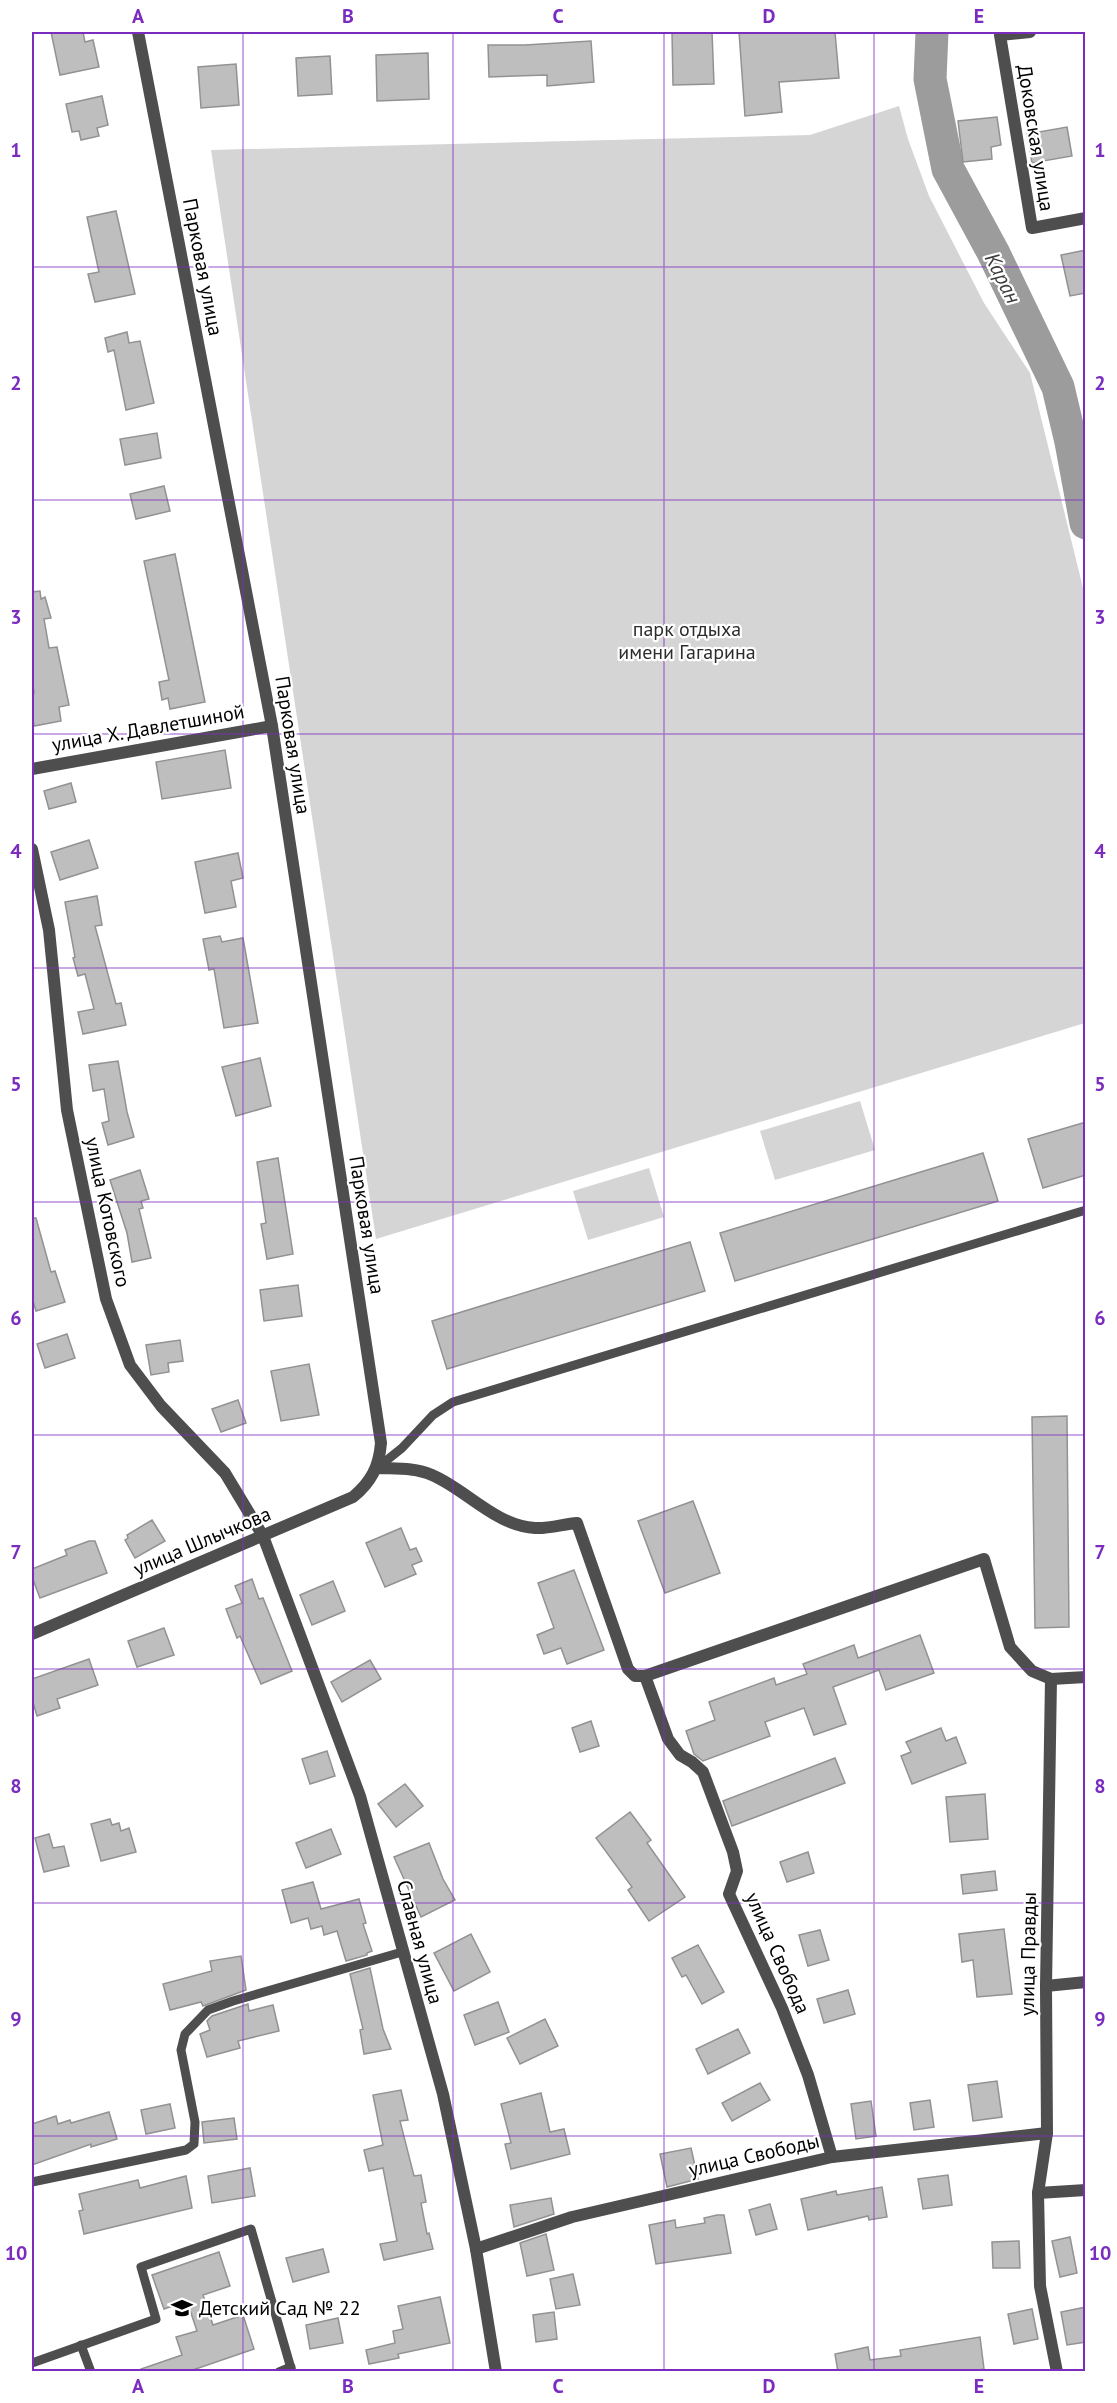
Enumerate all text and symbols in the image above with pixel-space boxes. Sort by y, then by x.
text: A [132,3,145,29]
text: B [342,3,354,29]
text: C [552,3,564,29]
text: D [763,3,776,29]
text: E [974,3,984,29]
street label: Доковская улица [1012,63,1060,213]
text: 1 [10,137,22,163]
text: 1 [1094,137,1106,163]
street label: Парковая улица [177,196,229,338]
water label: Каран [979,248,1027,308]
text: 2 [10,370,22,396]
text: 2 [1094,370,1106,396]
text: 3 [10,604,22,630]
text: 3 [1094,604,1106,630]
park label: парк отдыха имени Гагарина [618,616,756,665]
street label: Парковая улица [269,674,317,816]
street label: улица Х. Давлетшиной [50,698,246,758]
text: 4 [10,838,22,864]
text: 4 [1094,838,1106,864]
text: 5 [10,1071,22,1097]
text: 5 [1094,1071,1106,1097]
street label: улица Котовского [79,1135,137,1289]
street label: Парковая улица [343,1154,391,1296]
text: 6 [10,1305,22,1331]
text: 6 [1094,1305,1106,1331]
street label: улица Шлычкова [129,1500,275,1582]
text: 7 [10,1539,22,1565]
text: 7 [1094,1539,1106,1565]
text: 8 [10,1773,22,1799]
text: 8 [1094,1773,1106,1799]
street label: Славная улица [391,1877,449,2007]
street label: улица Свобода [740,1888,816,2018]
street label: улица Правды [1014,1892,1042,2016]
text: 9 [10,2006,22,2032]
text: 9 [1094,2006,1106,2032]
street label: улица Свободы [686,2127,822,2183]
text: 10 [5,2240,27,2266]
text: 10 [1089,2240,1111,2266]
place label: Детский Сад № 22 [199,2295,361,2321]
school or university icon: Детский Сад № 22 [170,2296,194,2320]
text: A [132,2373,145,2399]
text: B [342,2373,354,2399]
text: C [552,2373,564,2399]
text: D [763,2373,776,2399]
text: E [974,2373,984,2399]

